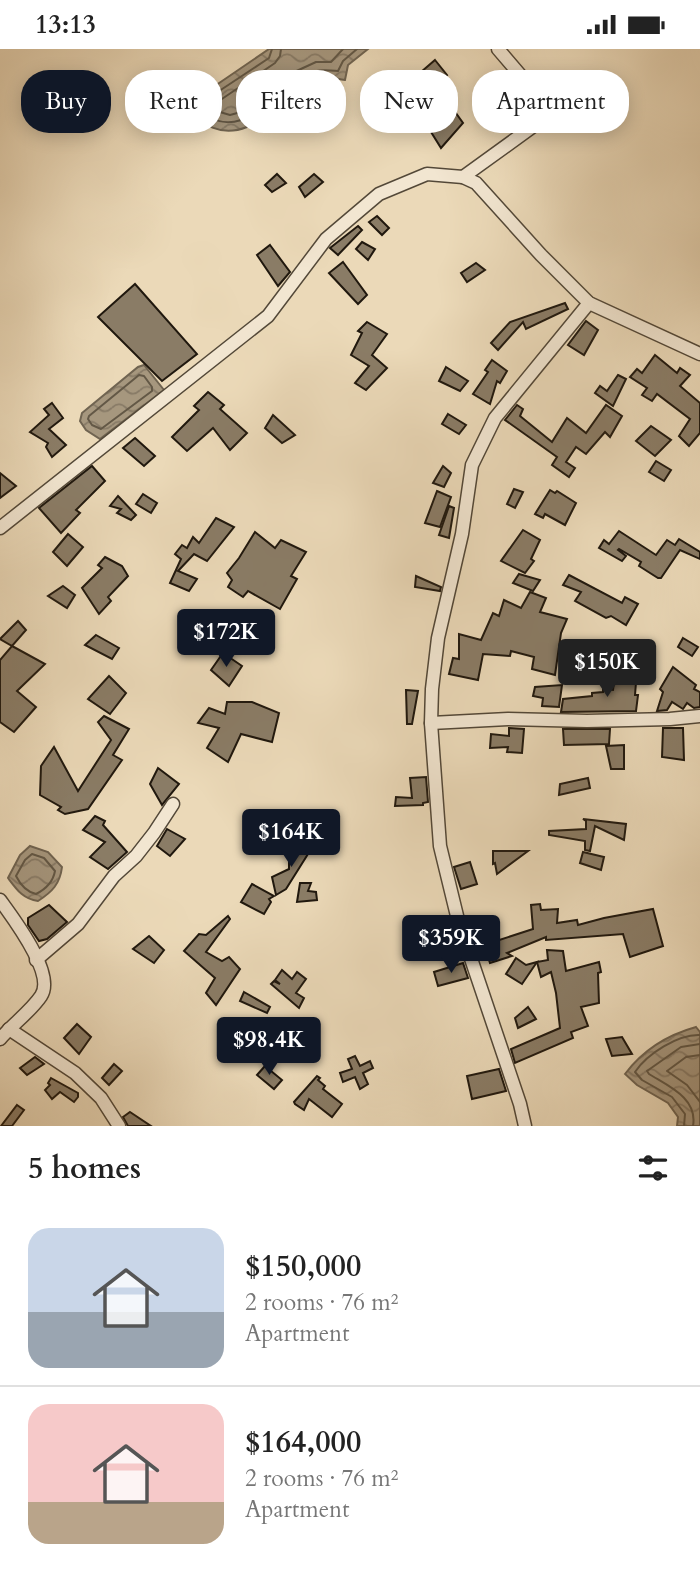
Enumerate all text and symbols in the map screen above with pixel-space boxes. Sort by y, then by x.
text: 13:13 [35,7,96,42]
chip: Buy [21,70,111,133]
chip: Rent [125,70,222,133]
chip: Filters [236,70,346,133]
chip: New [360,70,458,133]
chip: Apartment [472,70,629,133]
pin: $172K [177,609,275,669]
text: $172K [193,616,259,647]
pin: $150K [558,639,656,699]
text: $150K [574,646,640,677]
pin: $164K [242,809,340,869]
text: $164K [258,816,324,847]
pin: $359K [402,915,500,975]
text: $359K [418,922,484,953]
pin: $98.4K [212,1017,326,1077]
text: $98.4K [233,1024,305,1055]
text: 5 homes [28,1148,141,1189]
icon: filters [634,1149,672,1187]
text: $150,000 [245,1246,361,1287]
icon: home [84,1256,168,1340]
text: 2 rooms · 76 m² [245,1287,398,1318]
text: Apartment [245,1318,349,1349]
text: $164,000 [245,1422,361,1463]
icon: home [84,1432,168,1516]
text: 2 rooms · 76 m² [245,1463,398,1494]
text: Apartment [245,1494,349,1525]

